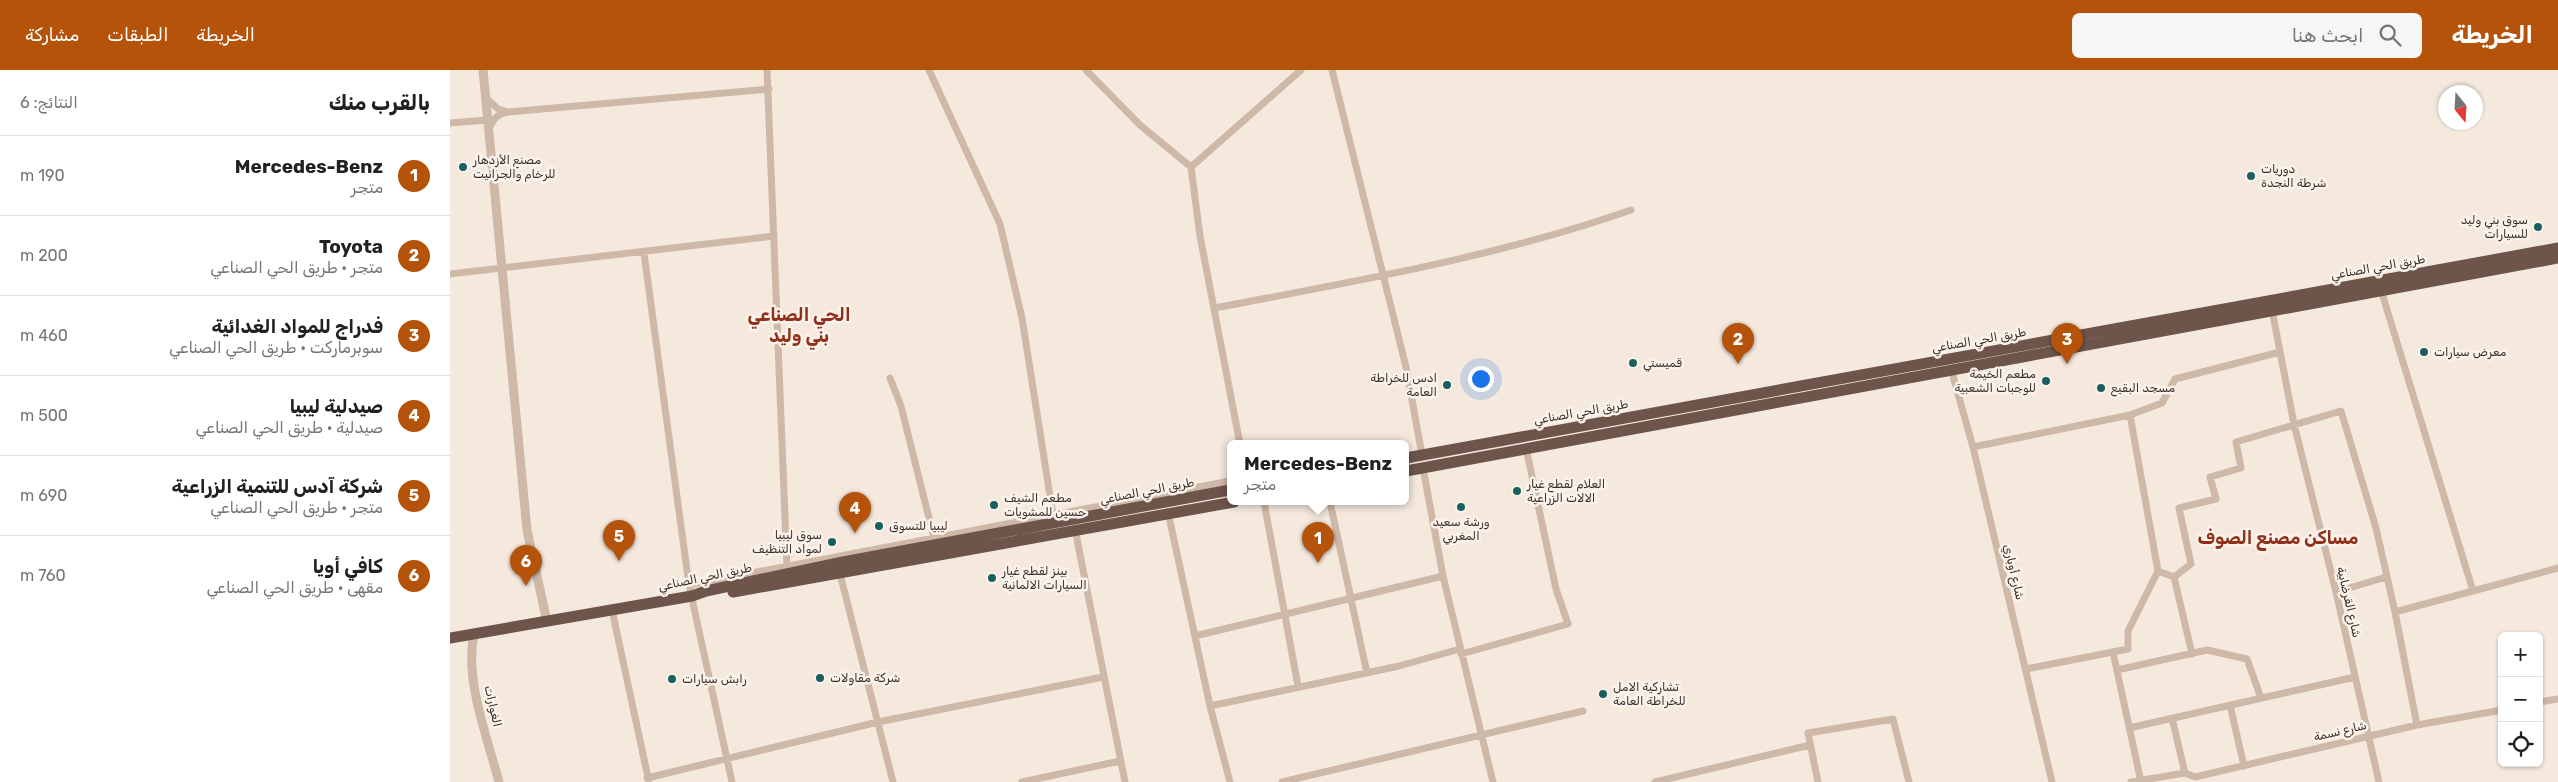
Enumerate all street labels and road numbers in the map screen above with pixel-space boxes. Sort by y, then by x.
street label: طريق الحي الصناعي [2330,252,2427,284]
street label: طريق الحي الصناعي [1931,325,2028,357]
street label: طريق الحي الصناعي [1533,397,1630,429]
street label: طريق الحي الصناعي [1099,475,1196,509]
street label: شارع أوباري [1999,543,2027,602]
street label: طريق الحي الصناعي [657,560,754,596]
street label: شارع القرضابية [2332,565,2364,639]
street label: الغوارات [480,684,505,728]
street label: شارع نسمة [2312,718,2368,746]

